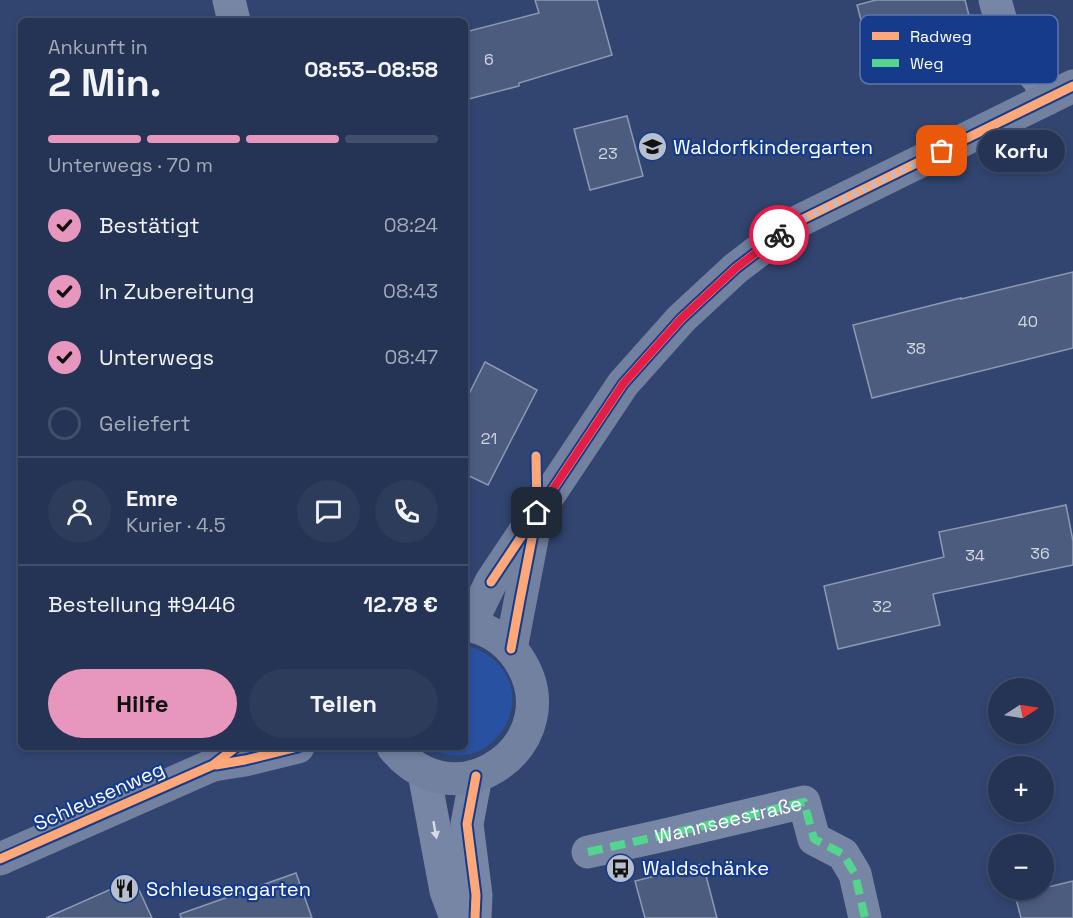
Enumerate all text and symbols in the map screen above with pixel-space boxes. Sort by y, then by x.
legend [860,15,1058,84]
text: Radweg [910,26,972,47]
text: Ankunft in [48,34,148,60]
house number: 6 [484,49,494,70]
text: Weg [910,53,944,74]
text: 08:53–08:58 [304,55,438,83]
text: 2 Min. [48,58,162,107]
pin [916,125,967,176]
callout: Korfu [978,130,1065,172]
school or university icon: Waldorfkindergarten [636,131,668,163]
place label: Waldorfkindergarten [673,134,873,160]
icon: bag [925,134,958,167]
text: Korfu [995,138,1048,164]
house number: 23 [598,143,618,164]
text: Unterwegs · 70 m [48,152,213,178]
courier [749,205,809,265]
icon: check [48,209,81,242]
text: Bestätigt [99,211,200,239]
text: 08:24 [384,212,438,238]
icon: bike [763,219,796,252]
icon: check [48,275,81,308]
text: In Zubereitung [99,277,254,305]
text: 08:43 [383,278,438,304]
house number: 40 [1018,311,1038,332]
house number: 38 [906,338,926,359]
icon: check [48,341,81,374]
text: Unterwegs [99,343,214,371]
text: 08:47 [385,344,438,370]
text: Geliefert [99,409,191,437]
house number: 21 [481,428,497,449]
button: person [48,480,111,543]
button: chat [297,480,360,543]
button: phone [375,480,438,543]
text: Emre [126,484,178,512]
pin [511,487,562,538]
icon: home [520,496,553,529]
text: Kurier · 4.5 [126,512,226,538]
house number: 36 [1030,543,1050,564]
house number: 34 [965,545,985,566]
text: Bestellung #9446 [48,590,235,618]
text: 12.78 € [363,590,438,618]
house number: 32 [872,596,892,617]
button: Hilfe [48,669,237,738]
button: Teilen [249,669,438,738]
north arrow [988,678,1054,744]
map controls [988,678,1054,900]
street label: Schleusenweg [30,756,168,836]
button: + [988,756,1054,822]
street label: Wannseestraße [652,790,804,850]
one-way arrow [431,821,440,840]
button: − [988,834,1054,900]
bus stop icon: Waldschänke [605,852,637,884]
place label: Waldschänke [642,855,769,881]
restaurant icon: Schleusengarten [109,873,141,905]
place label: Schleusengarten [146,876,311,902]

